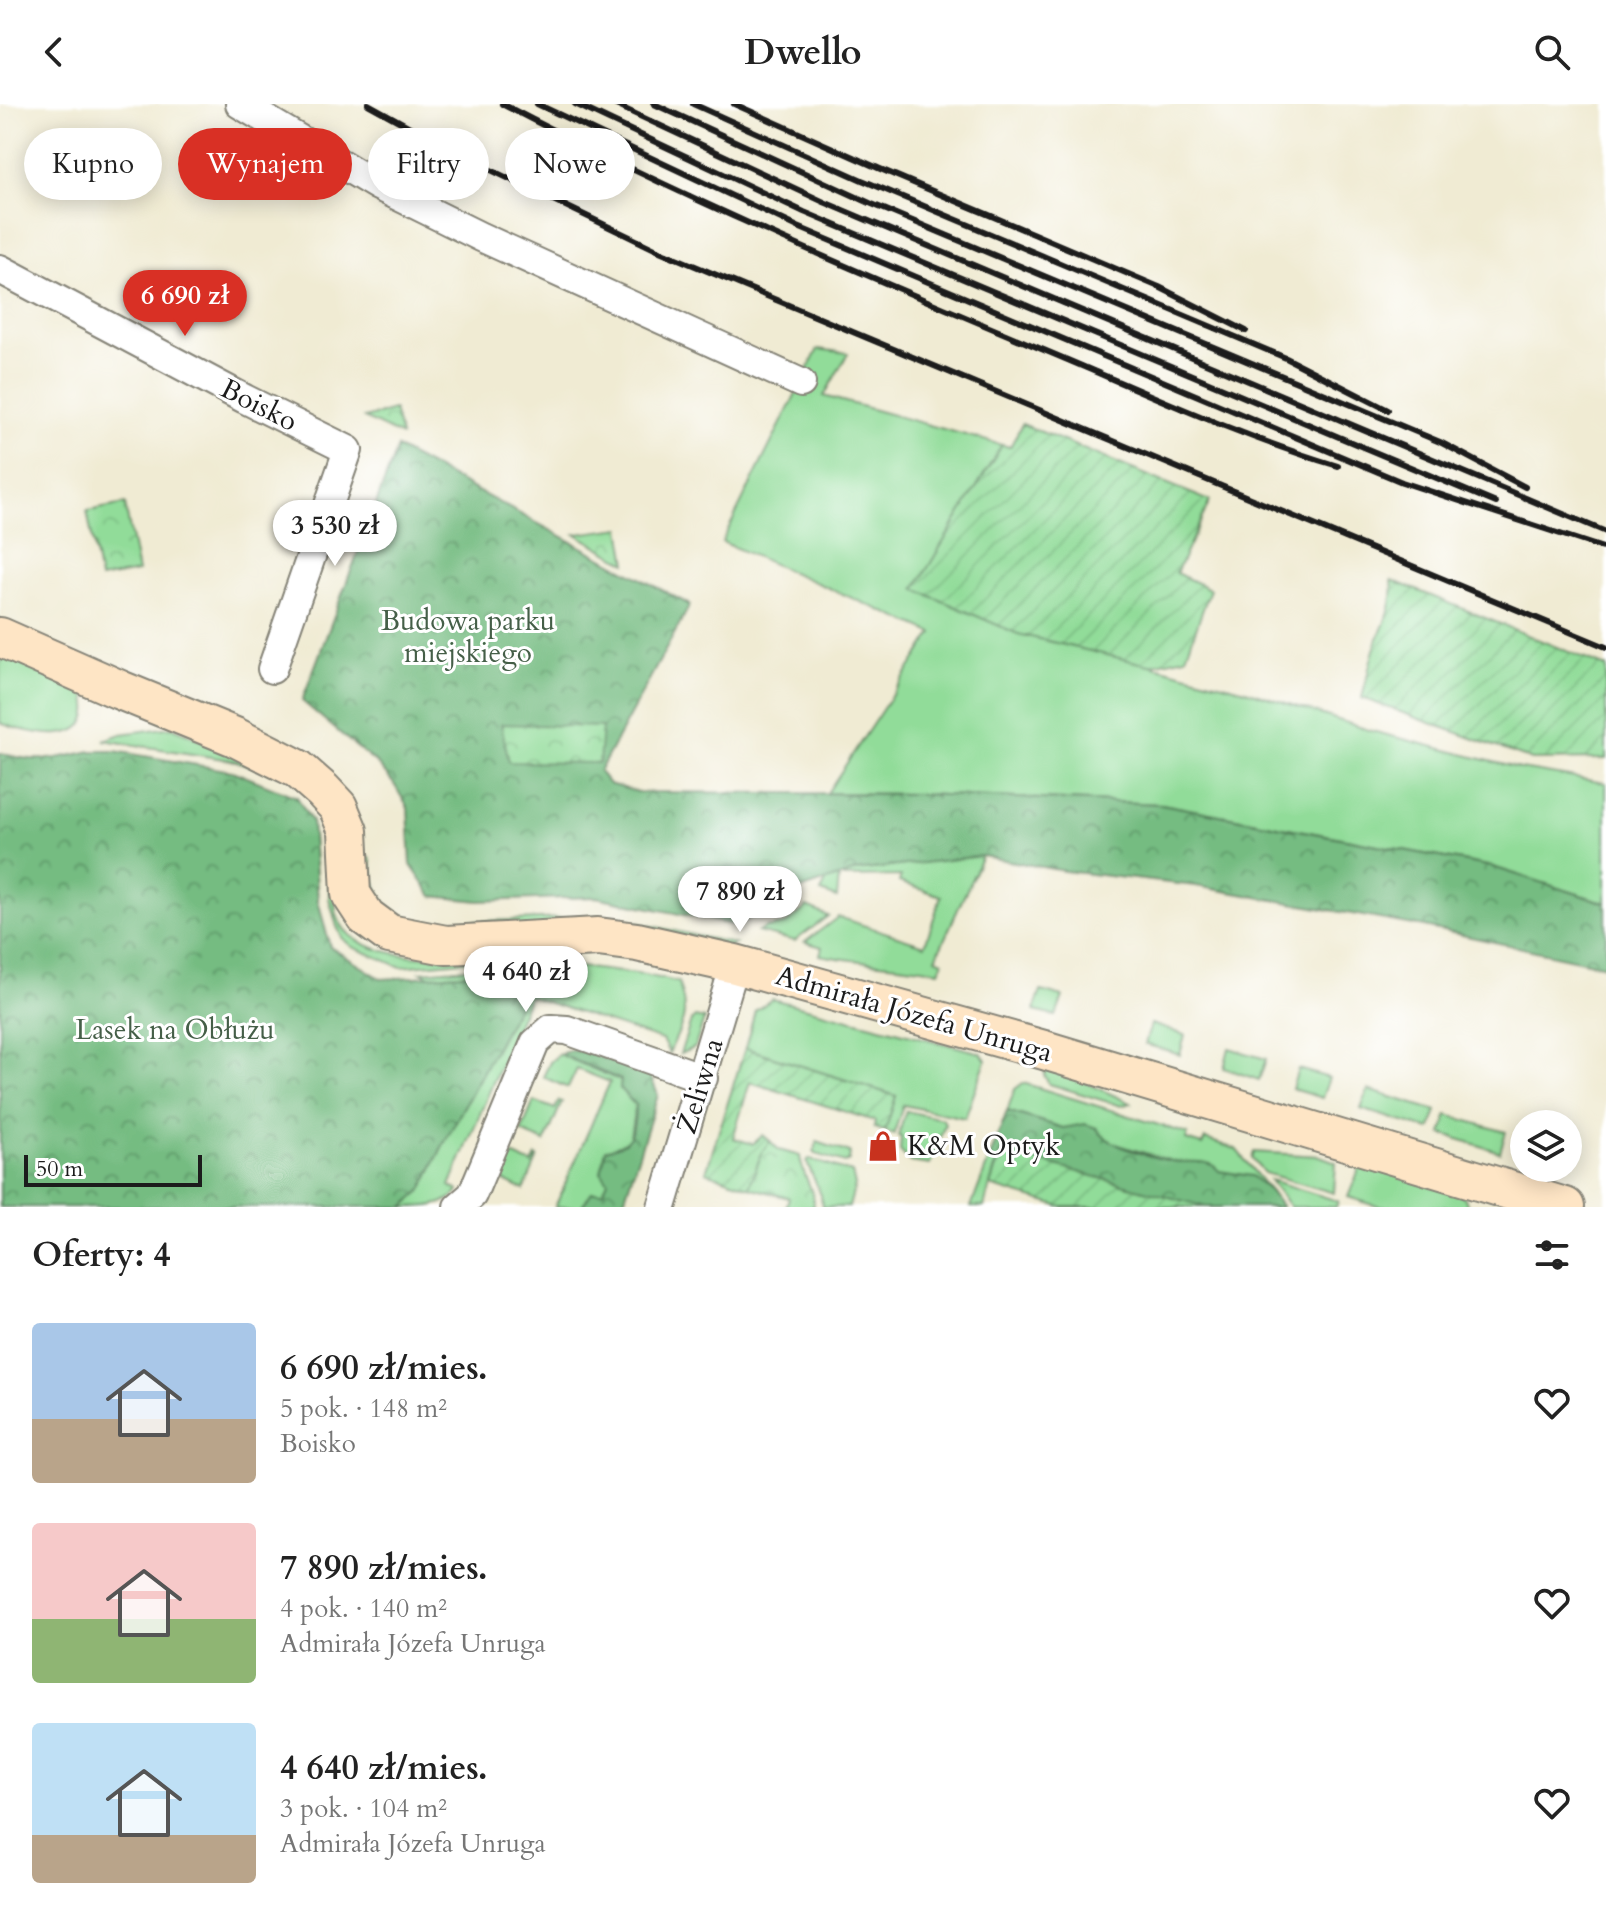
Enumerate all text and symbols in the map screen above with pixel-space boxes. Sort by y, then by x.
text: Dwello [744,28,862,77]
icon: back [32,30,76,74]
icon: search [1530,30,1574,74]
chip: Kupno [24,128,162,200]
chip: Wynajem [178,128,352,200]
chip: Filtry [368,128,489,200]
chip: Nowe [505,128,635,200]
pin: 6 690 zł [102,270,268,338]
text: 6 690 zł [141,278,229,313]
street label: Boisko [214,370,304,440]
pin: 3 530 zł [252,500,418,568]
text: 3 530 zł [291,508,379,543]
park label: Budowa parku miejskiego [381,602,555,672]
pin: 7 890 zł [657,866,823,934]
text: 7 890 zł [696,874,784,909]
pin: 4 640 zł [443,946,609,1014]
text: 4 640 zł [482,954,570,989]
street label: Admirała Józefa Unruga [771,956,1057,1072]
park label: Lasek na Obłużu [75,1011,275,1049]
street label: Żeliwna [667,1034,733,1138]
map controls [1510,1110,1582,1182]
button: layers [1510,1110,1582,1182]
place label: K&M Optyk [907,1127,1060,1165]
shop icon: K&M Optyk [866,1129,900,1163]
scale bar [24,1151,202,1187]
text: 50 m [36,1154,83,1184]
text: Oferty: 4 [32,1232,171,1278]
icon: filters [1530,1233,1574,1277]
text: 6 690 zł/mies. [280,1345,488,1391]
icon: home [96,1355,192,1451]
icon: heart [1530,1381,1574,1425]
text: 5 pok. · 148 m² [280,1391,447,1426]
text: Boisko [280,1426,356,1461]
text: 7 890 zł/mies. [280,1545,488,1591]
icon: home [96,1555,192,1651]
icon: heart [1530,1581,1574,1625]
text: 4 pok. · 140 m² [280,1591,447,1626]
text: Admirała Józefa Unruga [280,1626,546,1661]
text: 4 640 zł/mies. [280,1745,488,1791]
icon: home [96,1755,192,1851]
icon: heart [1530,1781,1574,1825]
text: 3 pok. · 104 m² [280,1791,447,1826]
text: Admirała Józefa Unruga [280,1826,546,1861]

